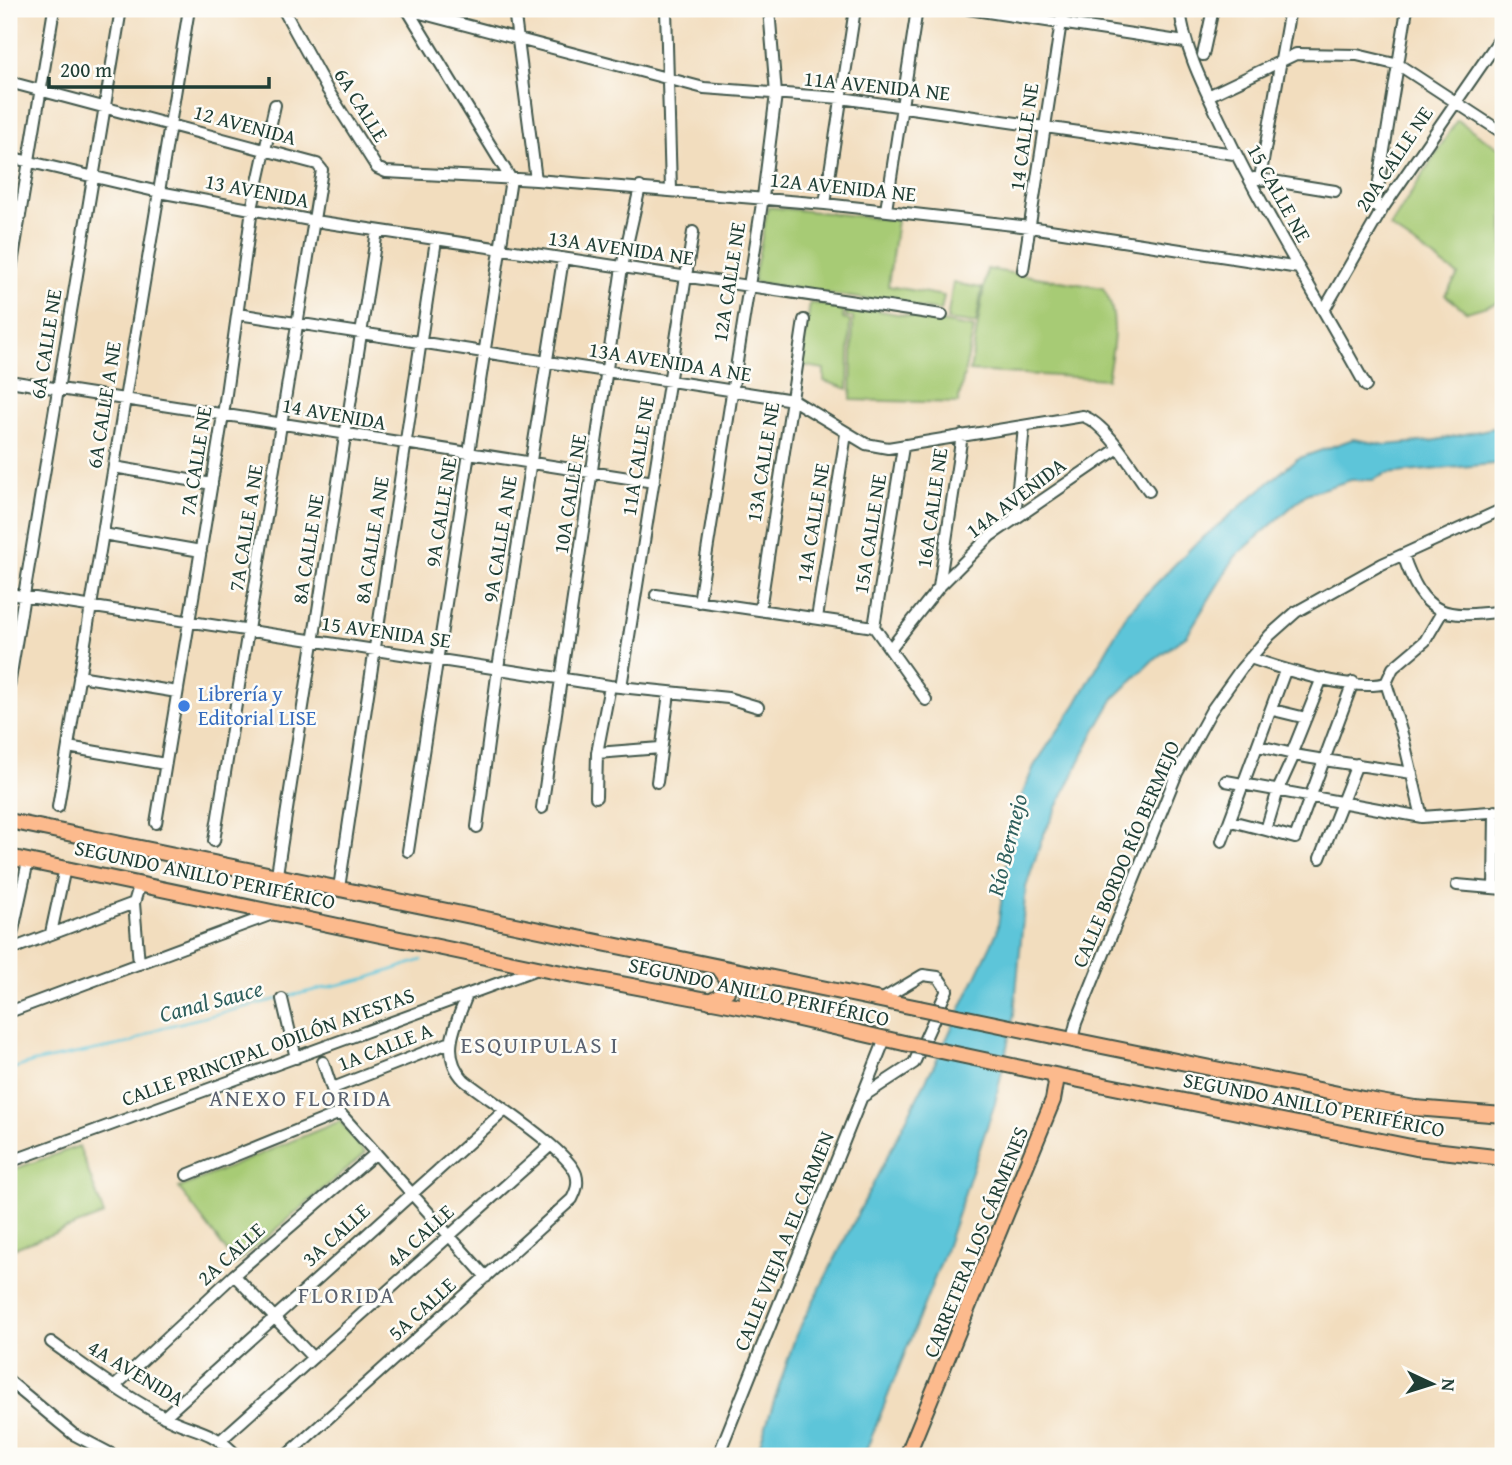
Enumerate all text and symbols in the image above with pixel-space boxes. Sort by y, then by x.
scale bar [49,46,270,90]
text: 200 m [60,54,112,85]
street label: 6A CALLE [327,62,397,148]
street label: 11A AVENIDA NE [802,62,952,109]
street label: 14 CALLE NE [1001,81,1046,193]
street label: 12 AVENIDA [190,96,300,153]
street label: 20A CALLE NE [1347,100,1441,218]
street label: 15 CALLE NE [1240,138,1319,248]
street label: 12A AVENIDA NE [768,163,918,210]
street label: 13 AVENIDA [202,165,312,216]
street label: 12A CALLE NE [704,219,753,344]
street label: 13A AVENIDA NE [546,222,696,273]
street label: 6A CALLE NE [22,286,70,401]
street label: 13A AVENIDA A NE [586,333,754,390]
street label: 6A CALLE A NE [78,339,129,471]
street label: 14 AVENIDA [280,389,389,438]
street label: 11A CALLE NE [613,393,662,518]
street label: 13A CALLE NE [738,399,787,524]
street label: 7A CALLE NE [172,403,220,518]
street label: 10A CALLE NE [545,431,594,556]
street label: 16A CALLE NE [908,445,955,570]
street label: 14A AVENIDA [959,450,1072,546]
street label: 9A CALLE NE [417,454,465,569]
street label: 14A CALLE NE [788,460,837,585]
street label: 7A CALLE A NE [220,462,271,594]
street label: 15A CALLE NE [845,471,894,596]
street label: 9A CALLE A NE [474,473,525,605]
street label: 8A CALLE A NE [346,474,397,606]
street label: 8A CALLE NE [284,491,332,606]
street label: 15 AVENIDA SE [319,607,453,656]
place label: Librería y Editorial LISE [198,678,317,733]
marker: Librería y Editorial LISE [176,698,192,714]
street label: CALLE BORDO RÍO BERMEJO [1064,735,1187,972]
water label: Río Bermejo [978,790,1035,900]
street label: SEGUNDO ANILLO PERIFÉRICO [72,832,338,917]
street label: SEGUNDO ANILLO PERIFÉRICO [626,949,892,1034]
water label: Canal Sauce [156,971,266,1030]
street label: CALLE PRINCIPAL ODILÓN AYESTAS [117,979,419,1114]
street label: 1A CALLE A [333,1014,437,1079]
district label: ESQUIPULAS I [460,1028,620,1061]
street label: SEGUNDO ANILLO PERIFÉRICO [1181,1064,1448,1145]
district label: ANEXO FLORIDA [209,1081,393,1114]
street label: CARRETERA LOS CÁRMENES [915,1122,1036,1362]
street label: CALLE VIEJA A EL CARMEN [725,1126,842,1355]
street label: 3A CALLE [295,1195,377,1274]
street label: 4A CALLE [379,1196,461,1275]
street label: 2A CALLE [190,1214,272,1293]
street label: 5A CALLE [381,1269,463,1348]
district label: FLORIDA [298,1278,396,1311]
street label: 4A AVENIDA [82,1331,191,1414]
north arrow [1396,1350,1466,1420]
text: N [1435,1378,1463,1393]

